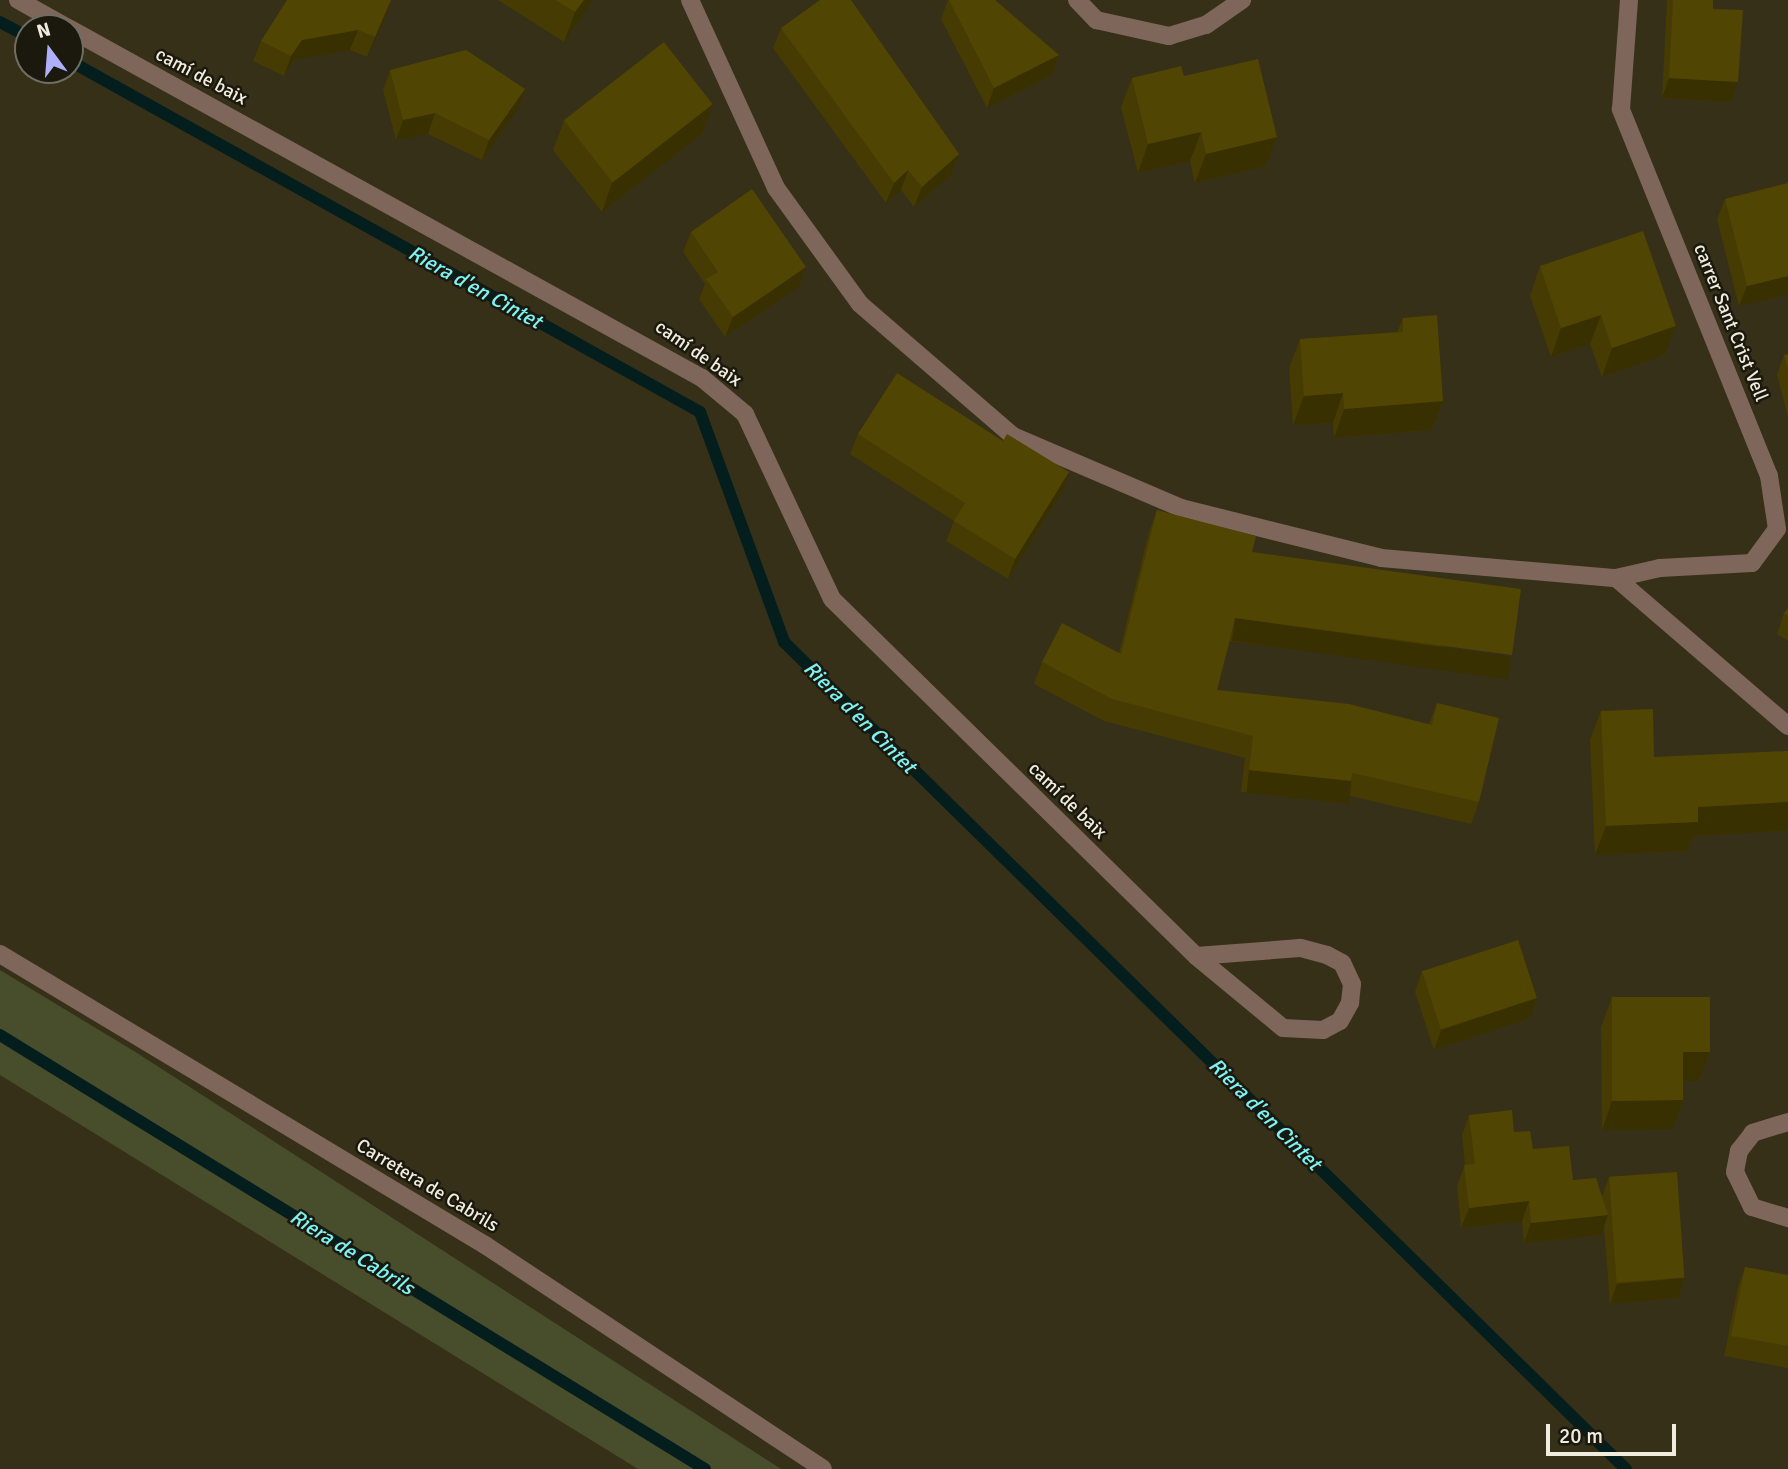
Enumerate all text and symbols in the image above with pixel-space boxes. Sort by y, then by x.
north arrow [14,14,84,84]
text: N [34,17,53,44]
street label: camí de baix [151,43,251,111]
water label: Riera d'en Cintet [404,240,546,334]
street label: carrer Sant Crist Vell [1688,241,1772,405]
street label: camí de baix [650,316,746,392]
water label: Riera d'en Cintet [799,656,921,778]
street label: camí de baix [1023,758,1111,844]
water label: Riera d'en Cintet [1204,1053,1326,1175]
street label: Carretera de Cabrils [352,1135,502,1237]
water label: Riera de Cabrils [285,1204,419,1300]
scale bar [1550,1410,1680,1454]
text: 20 m [1559,1423,1603,1449]

